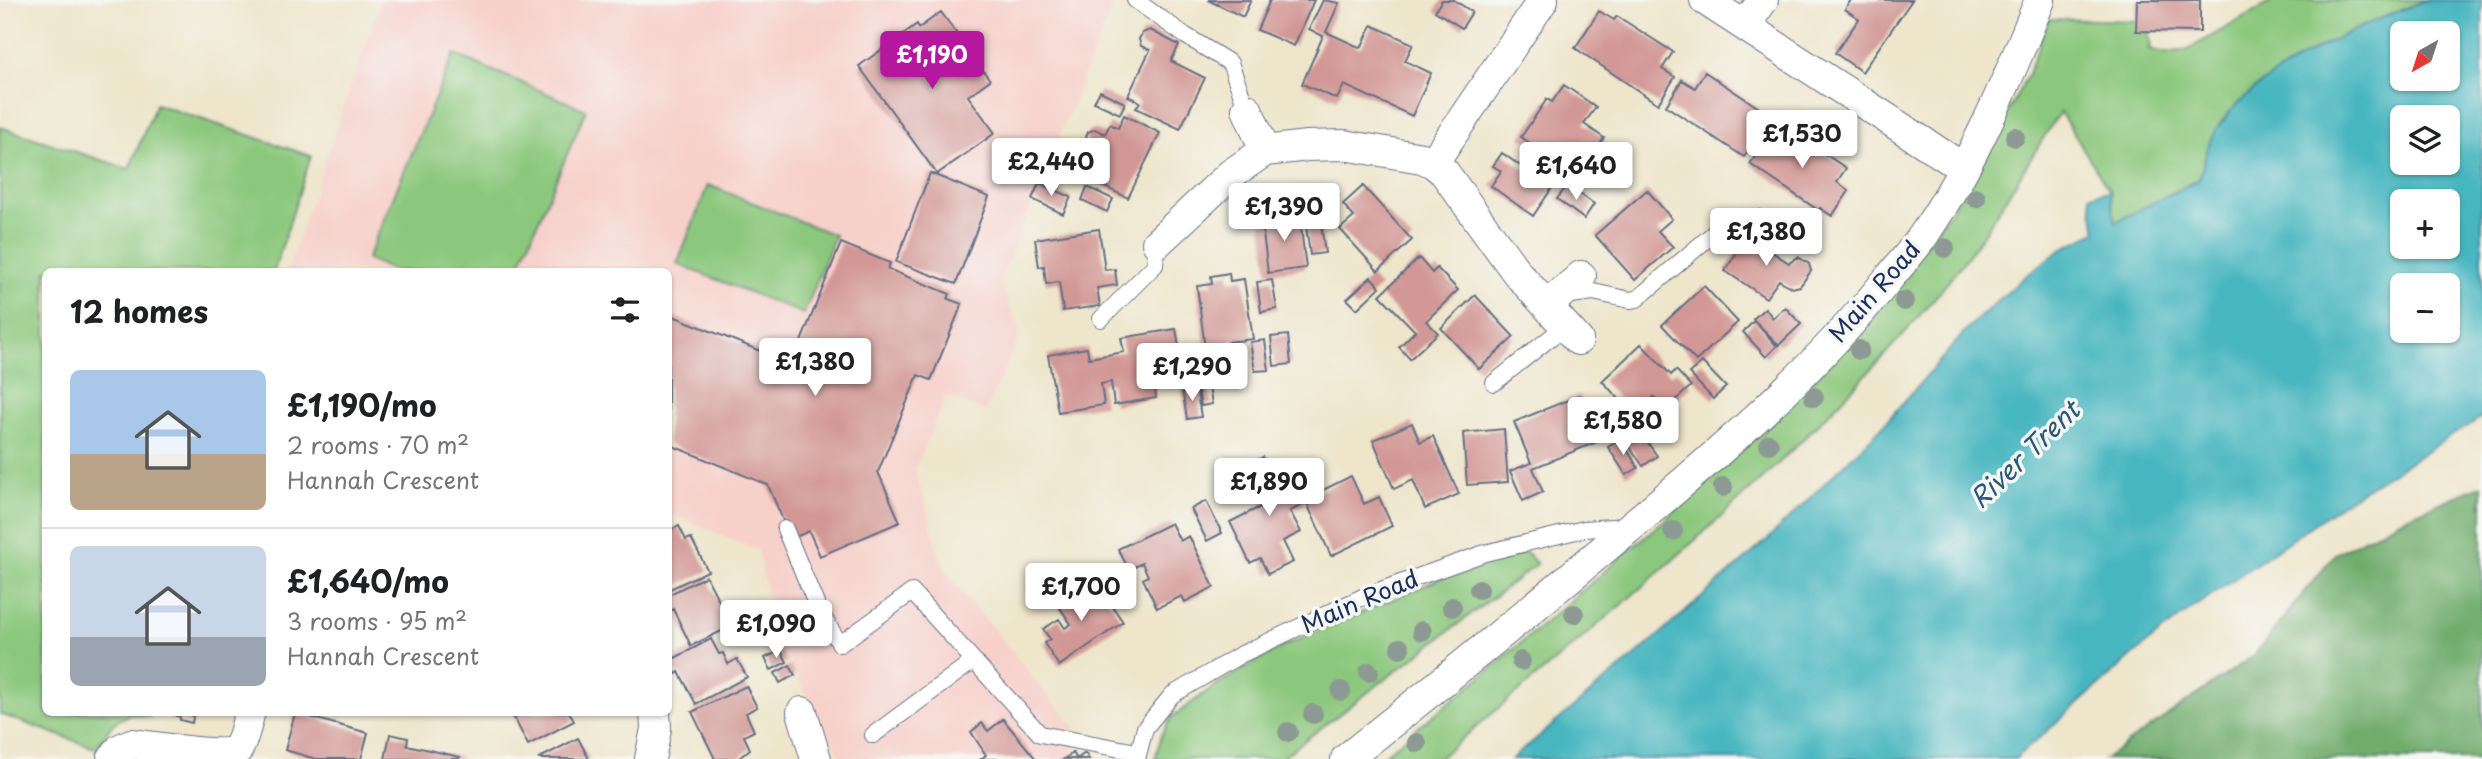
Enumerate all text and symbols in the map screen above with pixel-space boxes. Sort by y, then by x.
north arrow [2390,21,2460,91]
map controls [2390,21,2460,343]
pin: £1,190 [875,32,989,91]
text: £1,190 [896,36,968,71]
button: layers [2390,105,2460,175]
pin: £1,530 [1745,110,1859,170]
text: £1,530 [1762,115,1842,150]
pin: £2,440 [994,138,1108,198]
pin: £1,640 [1519,142,1633,202]
text: £2,440 [1008,143,1094,178]
text: £1,640 [1536,147,1616,182]
pin: £1,390 [1227,184,1341,243]
text: £1,390 [1245,188,1323,223]
button: + [2390,189,2460,259]
pin: £1,380 [1709,208,1823,268]
text: £1,380 [1726,213,1806,248]
street label: Main Road [1819,232,1928,349]
button: − [2390,273,2460,343]
text: 12 homes [70,288,208,333]
icon: filters [606,291,644,329]
pin: £1,380 [758,338,872,398]
text: £1,380 [775,343,855,378]
pin: £1,290 [1135,344,1249,403]
text: £1,290 [1153,348,1231,383]
text: £1,190/mo [287,382,437,427]
water label: River Trent [1960,389,2090,517]
icon: home [126,398,210,482]
pin: £1,580 [1566,398,1680,457]
text: £1,580 [1584,402,1662,437]
text: 2 rooms · 70 m² [287,427,469,462]
pin: £1,890 [1212,458,1326,518]
text: Hannah Crescent [287,462,479,497]
text: £1,890 [1230,463,1308,498]
text: £1,640/mo [287,558,449,603]
street label: Main Road [1295,559,1424,641]
pin: £1,700 [1024,564,1138,623]
text: £1,700 [1041,568,1121,603]
icon: home [126,574,210,658]
pin: £1,090 [719,600,833,660]
text: 3 rooms · 95 m² [287,603,467,638]
text: £1,090 [736,605,816,640]
text: Hannah Crescent [287,638,479,673]

